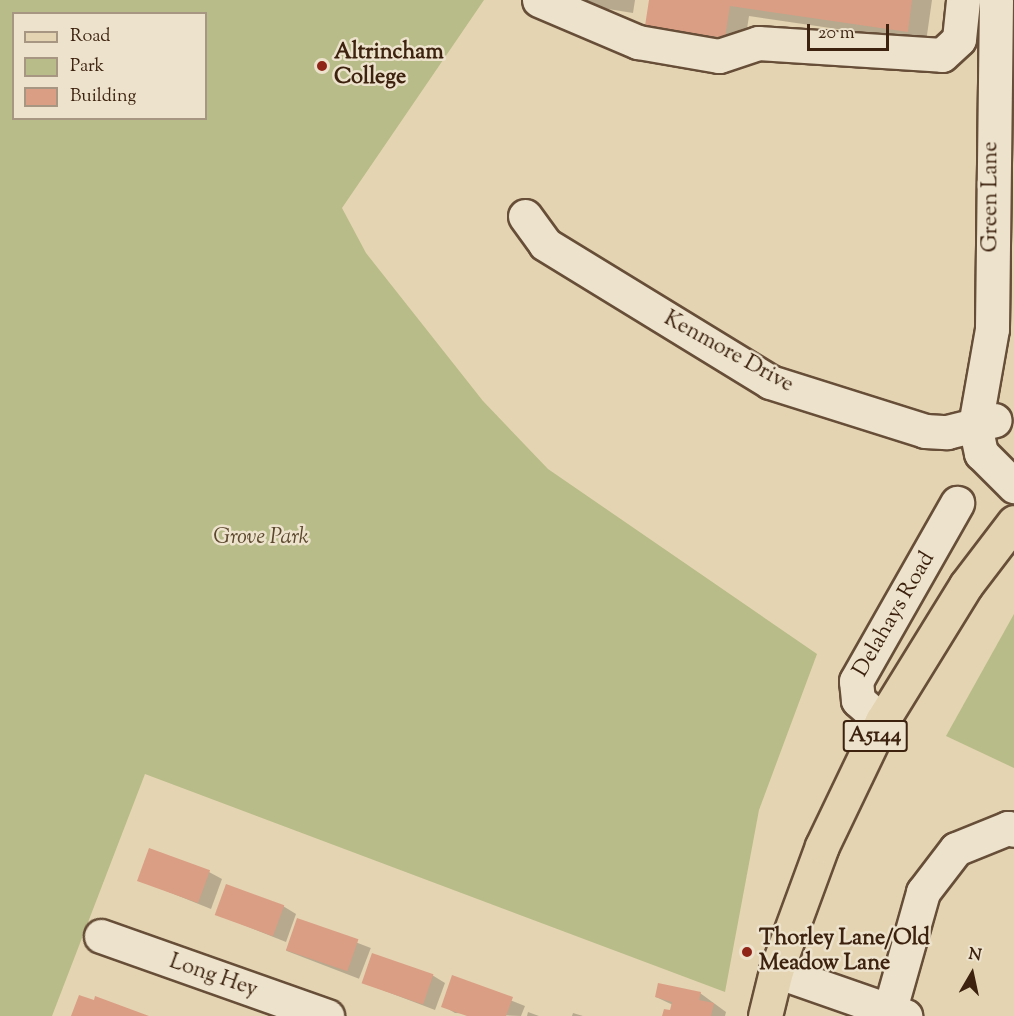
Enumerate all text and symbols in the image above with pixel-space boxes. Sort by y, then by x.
legend [12,12,207,120]
scale bar [810,12,892,50]
text: 20 m [818,21,855,47]
text: Road [70,24,110,50]
place label: Altrincham College [334,40,444,92]
text: Park [70,54,104,80]
marker: Altrincham College [315,59,329,73]
text: Building [70,84,136,110]
street label: Green Lane [979,142,1005,252]
street label: Kenmore Drive [658,306,798,400]
park label: Grove Park [213,526,309,552]
street label: Delahays Road [848,548,942,682]
road number: A5144 [842,718,908,754]
place label: Thorley Lane/Old Meadow Lane [759,926,930,978]
text: N [967,943,983,968]
north arrow [942,944,1002,1004]
marker: Thorley Lane/Old Meadow Lane [740,945,754,959]
street label: Long Hey [165,950,261,1004]

